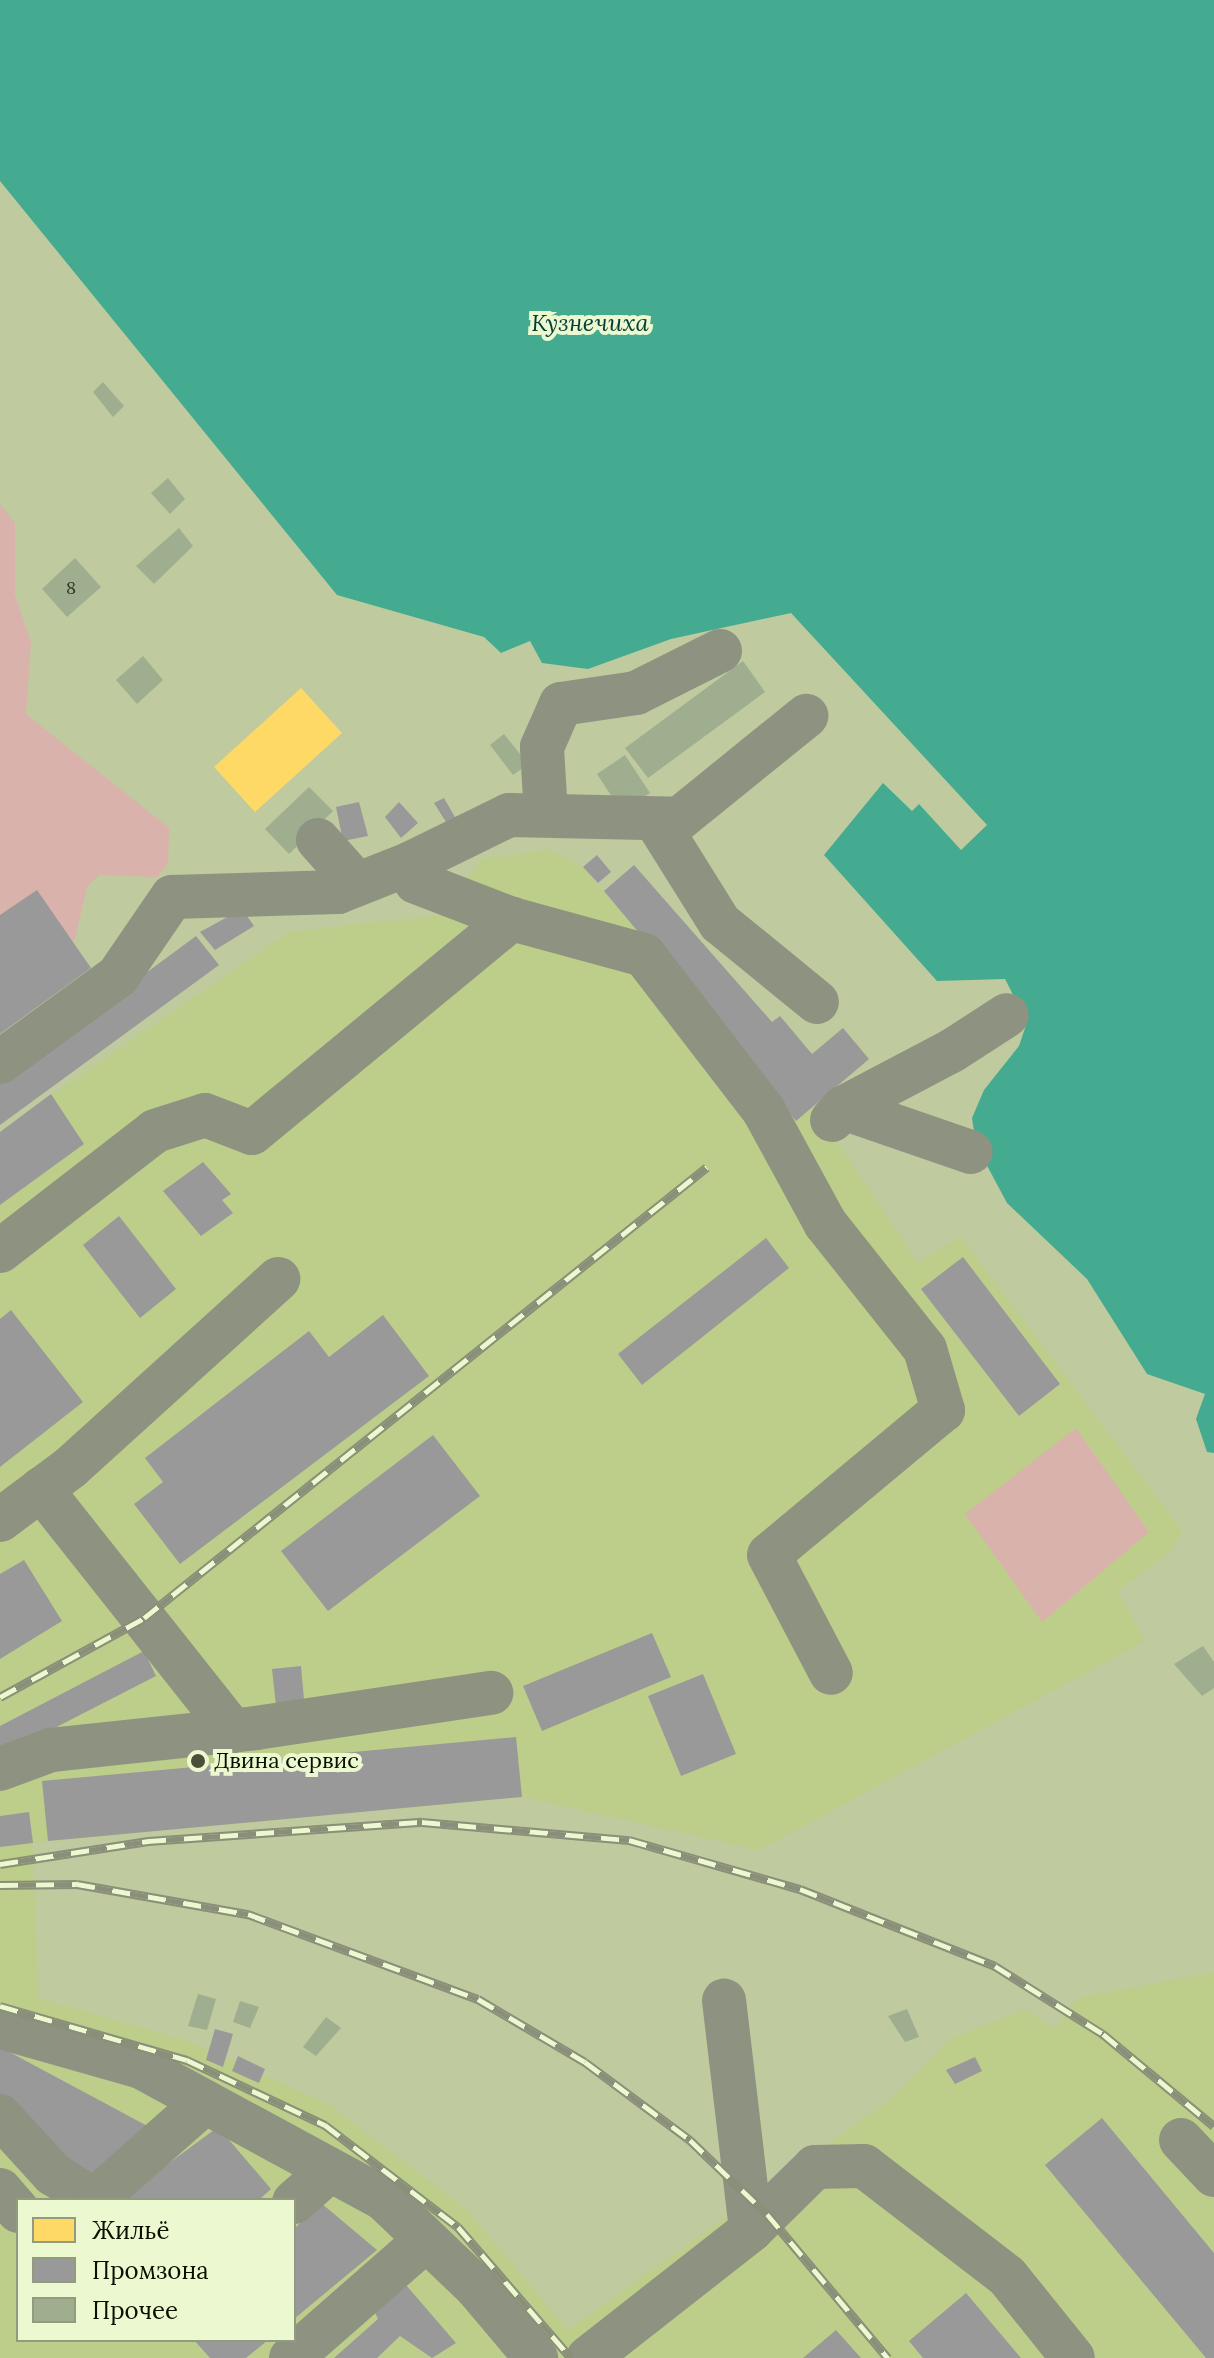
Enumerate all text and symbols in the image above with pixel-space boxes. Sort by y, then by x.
water label: Кузнечиха [531,309,649,337]
house number: 8 [66,577,76,599]
place label: Двина сервис [214,1748,359,1774]
marker: Двина сервис [189,1752,207,1770]
legend [16,2198,296,2342]
text: Жильё [92,2215,170,2246]
text: Промзона [92,2255,209,2286]
text: Прочее [92,2295,178,2326]

